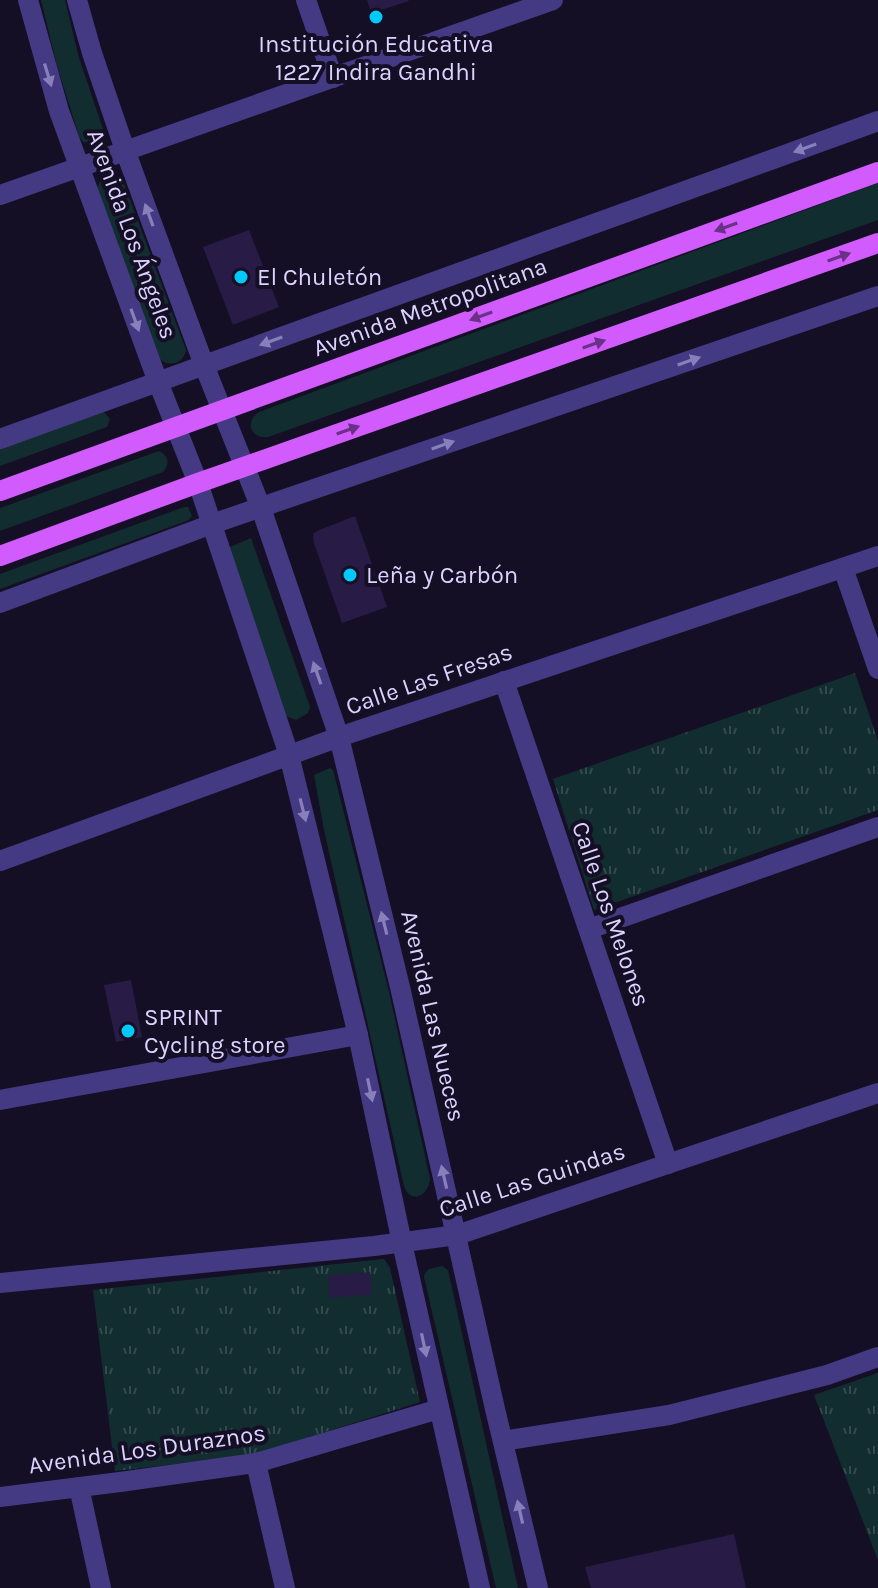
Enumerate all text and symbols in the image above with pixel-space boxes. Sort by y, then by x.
marker: Institución Educativa 1227 Indira Gandhi [367,8,385,26]
place label: Institución Educativa 1227 Indira Gandhi [258,30,494,86]
one-way arrow [42,64,55,88]
street label: Avenida Los Ángeles [81,125,184,343]
one-way arrow [793,142,817,154]
one-way arrow [142,203,155,227]
one-way arrow [714,221,738,234]
one-way arrow [827,250,851,263]
street label: Avenida Metropolitana [309,252,551,362]
place label: El Chuletón [257,263,382,291]
marker: El Chuletón [232,268,250,286]
one-way arrow [129,308,142,332]
one-way arrow [469,310,493,322]
one-way arrow [259,335,283,348]
one-way arrow [582,337,606,349]
one-way arrow [677,354,701,366]
one-way arrow [337,424,361,436]
one-way arrow [431,439,455,451]
place label: Leña y Carbón [366,561,518,589]
marker: Leña y Carbón [341,566,359,584]
street label: Calle Las Fresas [342,637,516,721]
one-way arrow [310,660,322,684]
one-way arrow [297,798,309,823]
street label: Calle Los Melones [566,818,656,1010]
street label: Avenida Las Nueces [395,908,471,1124]
one-way arrow [378,911,390,936]
place label: SPRINT Cycling store [144,1003,286,1059]
marker: SPRINT Cycling store [119,1022,137,1040]
one-way arrow [364,1078,377,1103]
street label: Calle Las Guindas [436,1137,628,1223]
one-way arrow [437,1164,449,1189]
one-way arrow [418,1332,431,1357]
street label: Avenida Los Duraznos [27,1419,267,1479]
one-way arrow [513,1499,526,1524]

